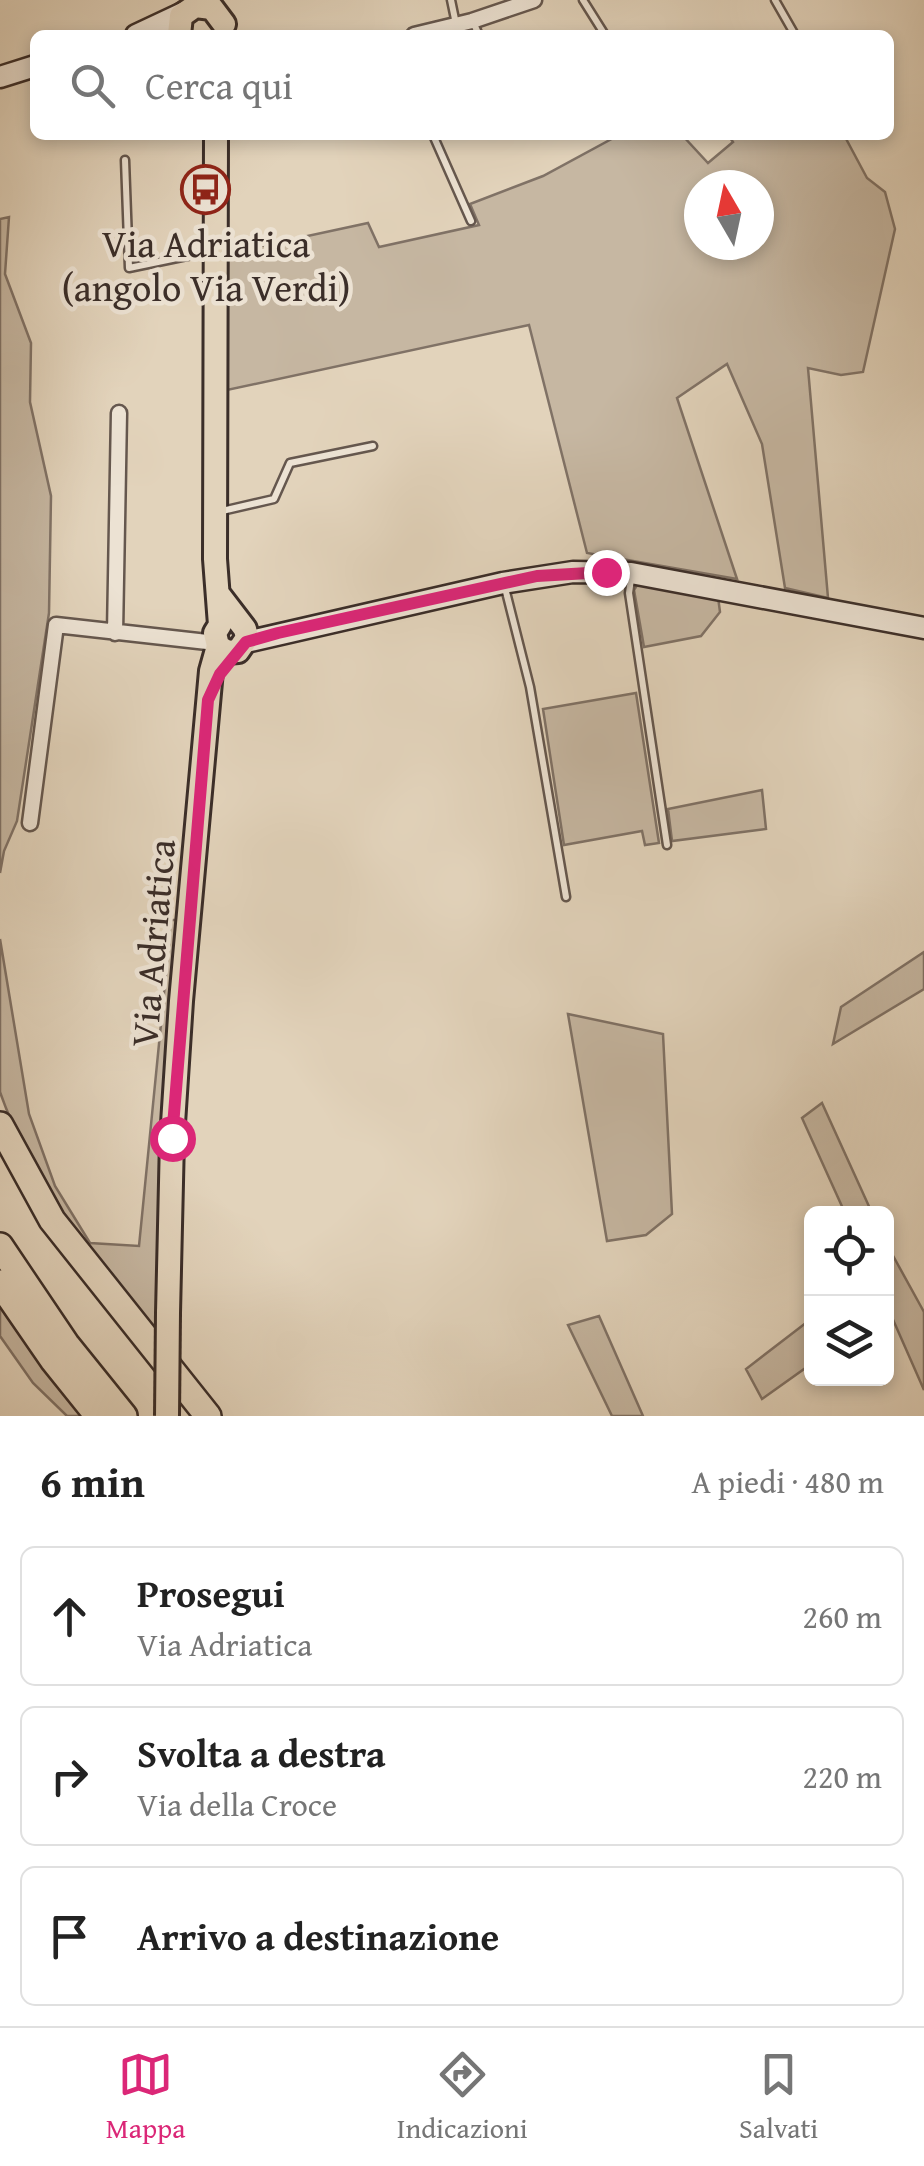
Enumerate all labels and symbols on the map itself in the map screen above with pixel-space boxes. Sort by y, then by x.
bus stop icon: Via Adriatica (angolo Via Verdi) [180,163,232,215]
north arrow [684,170,774,260]
place label: Via Adriatica (angolo Via Verdi) [61,215,351,315]
route end [584,550,630,596]
street label: Via Adriatica [115,837,189,1049]
route start [150,1116,196,1162]

